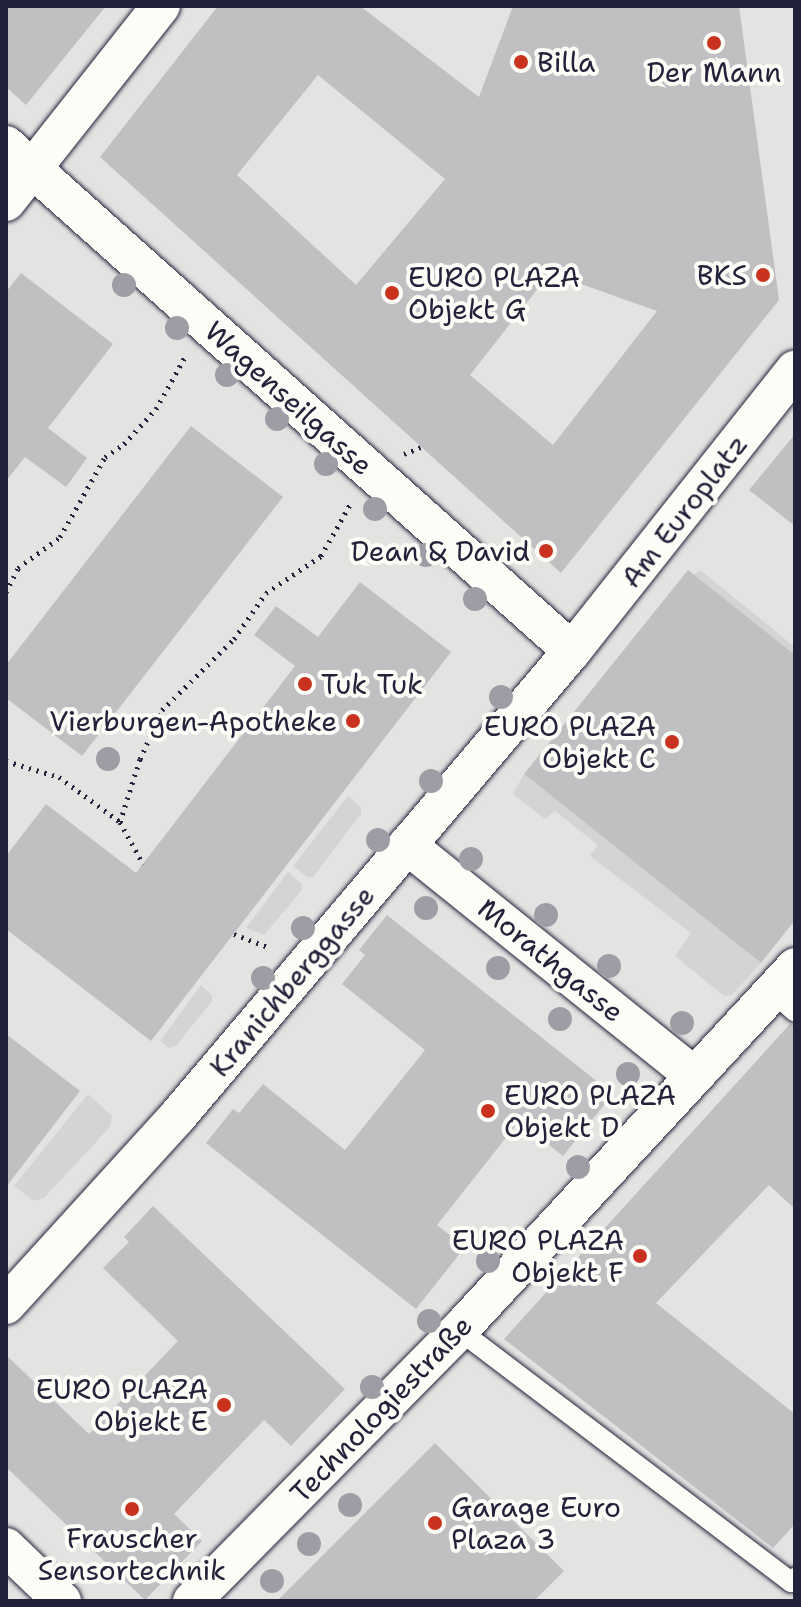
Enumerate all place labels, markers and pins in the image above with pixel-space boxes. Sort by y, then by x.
marker: Der Mann [705,34,723,52]
place label: Billa [537,45,595,79]
marker: Billa [512,53,530,71]
place label: Der Mann [647,55,781,89]
place label: BKS [697,258,747,292]
place label: EURO PLAZA Objekt G [408,260,580,326]
marker: BKS [754,266,772,284]
marker: EURO PLAZA Objekt G [383,284,401,302]
place label: Dean & David [351,534,530,568]
marker: Dean & David [537,542,555,560]
place label: Tuk Tuk [321,667,423,701]
marker: Tuk Tuk [296,675,314,693]
place label: Vierburgen-Apotheke [49,704,337,738]
place label: EURO PLAZA Objekt C [484,709,656,775]
marker: Vierburgen-Apotheke [344,712,362,730]
marker: EURO PLAZA Objekt C [663,733,681,751]
place label: EURO PLAZA Objekt D [504,1078,676,1144]
marker: EURO PLAZA Objekt D [479,1102,497,1120]
place label: EURO PLAZA Objekt F [452,1223,624,1289]
marker: EURO PLAZA Objekt F [631,1247,649,1265]
place label: EURO PLAZA Objekt E [36,1372,208,1438]
marker: EURO PLAZA Objekt E [215,1396,233,1414]
place label: Garage Euro Plaza 3 [451,1490,621,1556]
marker: Frauscher Sensortechnik [123,1500,141,1518]
marker: Garage Euro Plaza 3 [426,1514,444,1532]
place label: Frauscher Sensortechnik [38,1521,226,1587]

